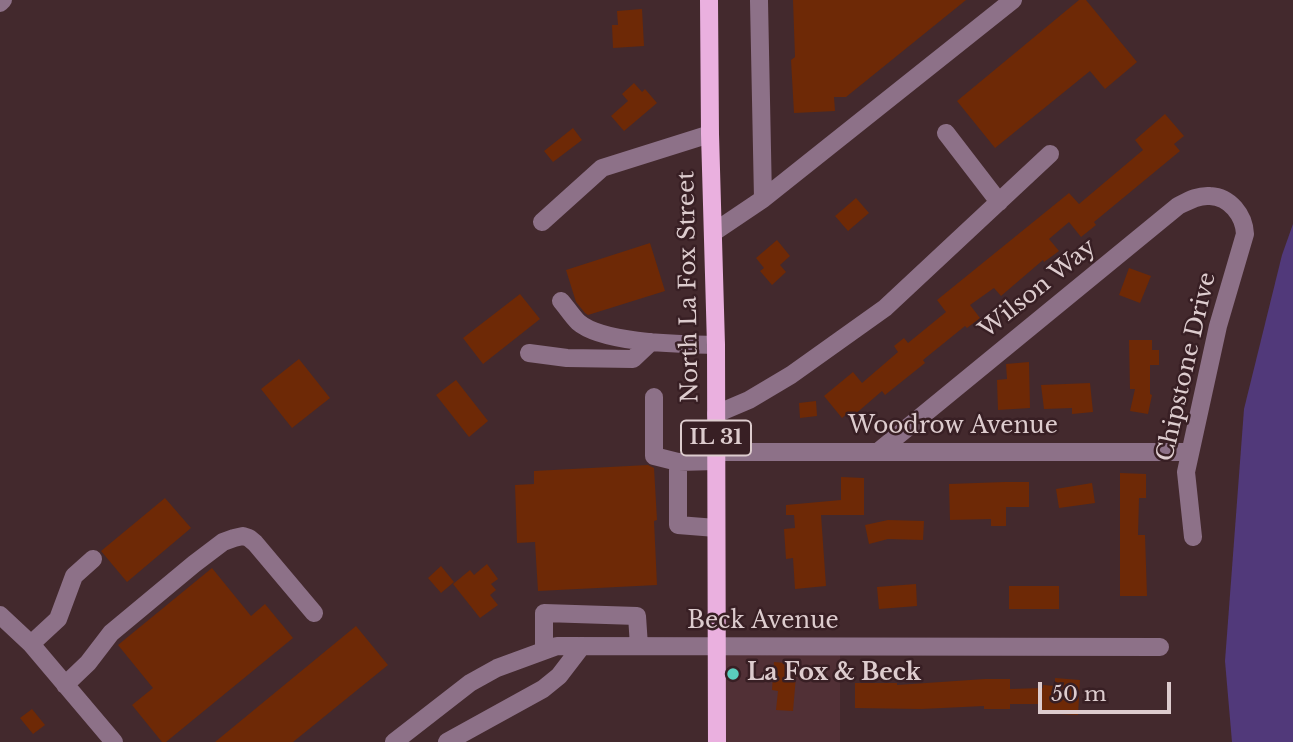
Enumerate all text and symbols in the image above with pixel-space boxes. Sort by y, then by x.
street label: North La Fox Street [673,171,705,403]
street label: Wilson Way [974,234,1102,344]
street label: Chipstone Drive [1152,270,1222,464]
street label: Woodrow Avenue [848,413,1058,441]
road number: IL 31 [681,420,751,456]
street label: Beck Avenue [687,608,839,636]
place label: La Fox & Beck [747,660,921,688]
marker: La Fox & Beck [725,666,741,682]
scale bar [1041,668,1174,712]
text: 50 m [1051,681,1106,707]

